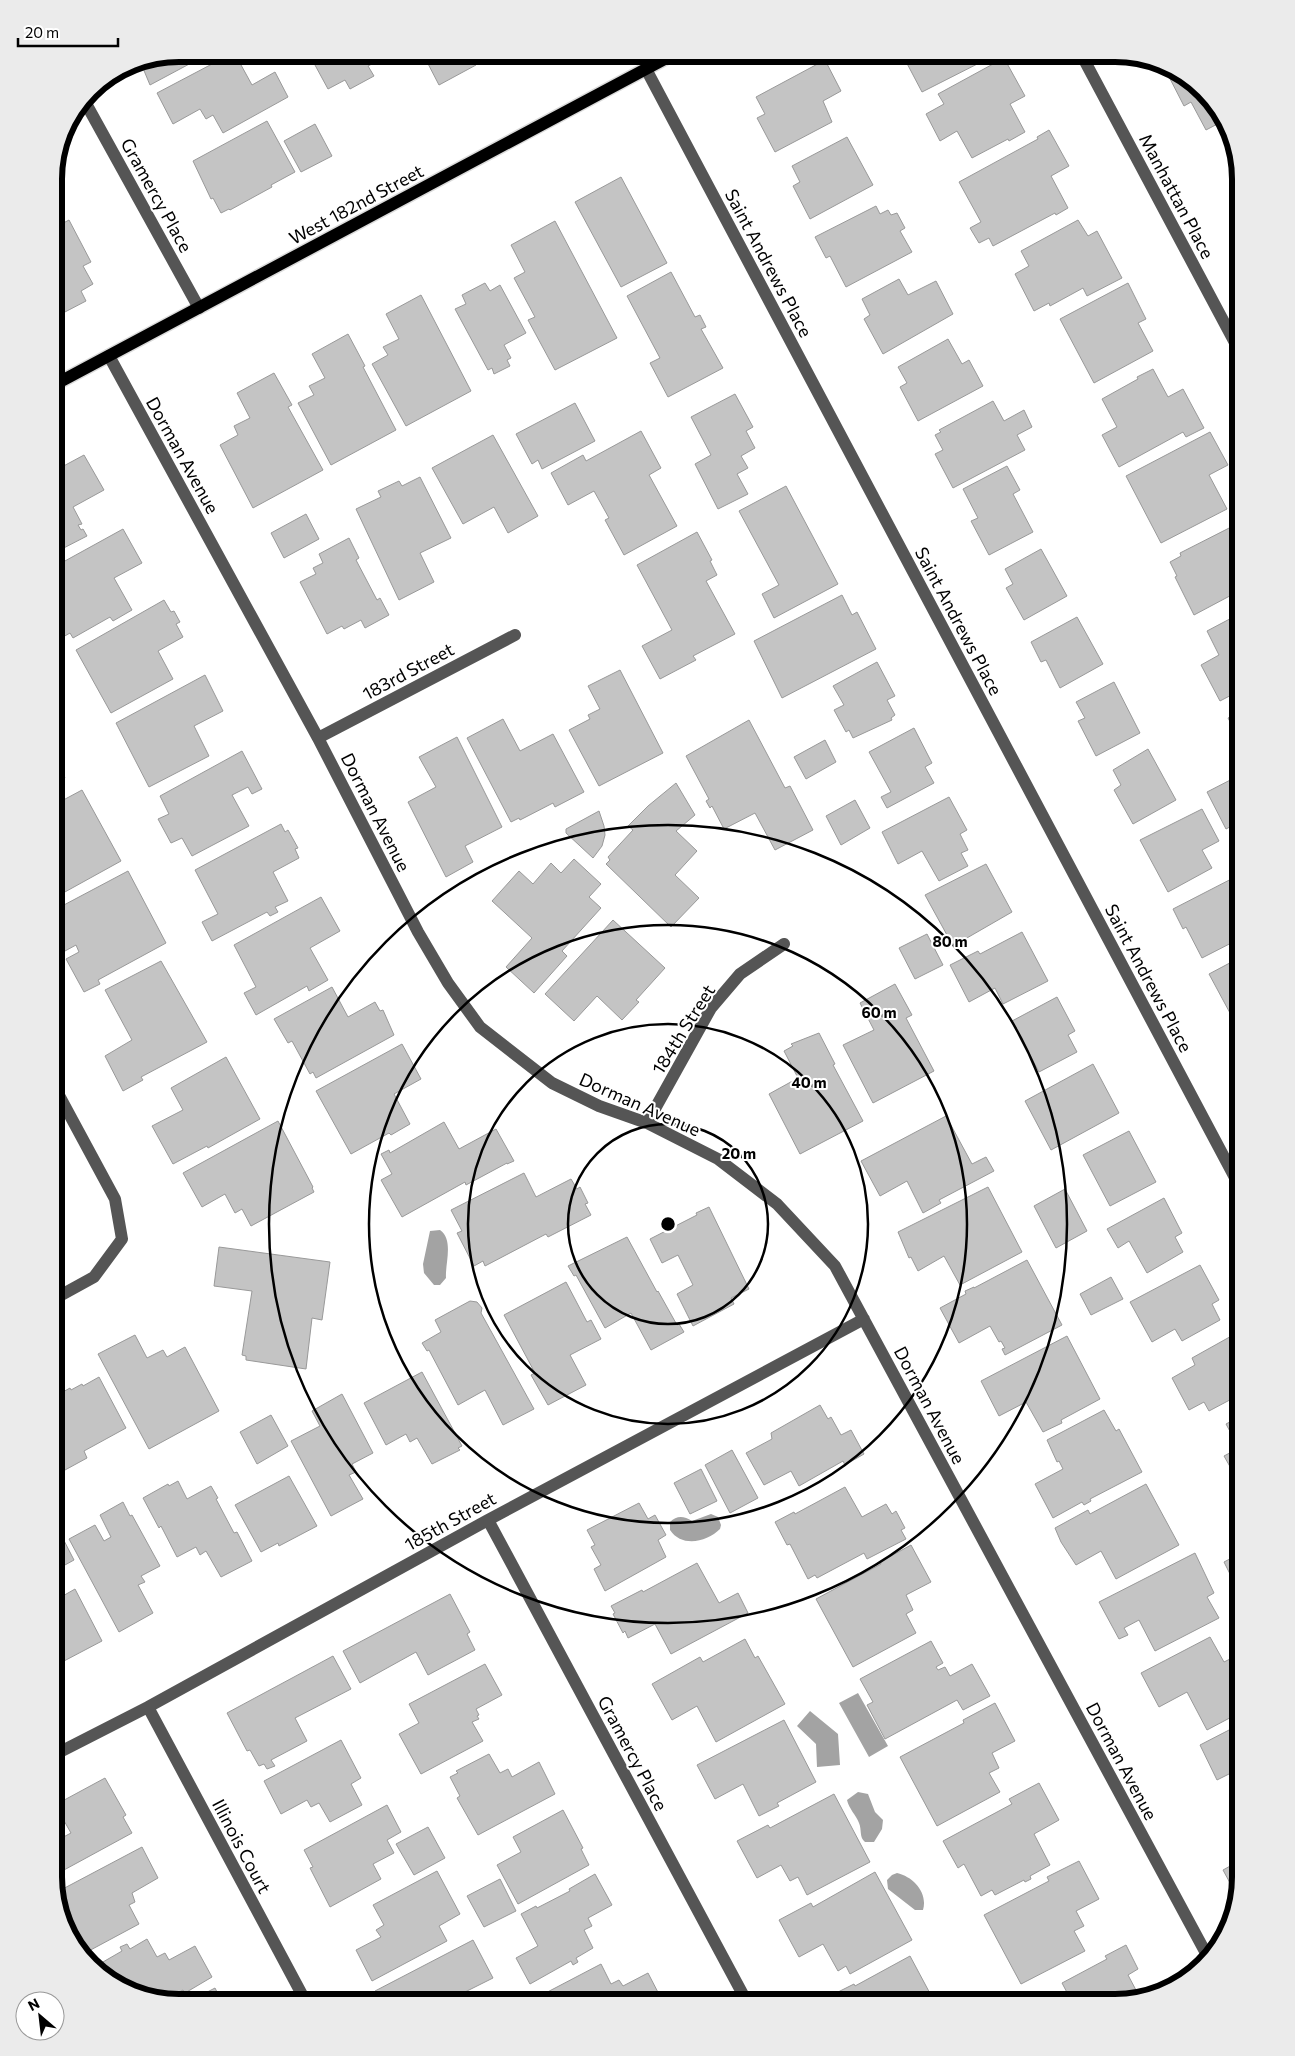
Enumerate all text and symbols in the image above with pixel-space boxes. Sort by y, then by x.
scale bar [18,15,118,47]
text: 20 m [25,23,59,41]
street label: Manhattan Place [1135,130,1219,262]
street label: Gramercy Place [117,134,197,256]
street label: West 182nd Street [285,159,427,249]
street label: Saint Andrews Place [721,185,817,341]
street label: Dorman Avenue [142,393,224,517]
street label: Saint Andrews Place [911,543,1007,699]
street label: 183rd Street [358,638,458,704]
street label: Dorman Avenue [337,749,415,875]
street label: Saint Andrews Place [1101,900,1197,1056]
text: 80 m [932,932,968,950]
street label: 184th Street [647,980,719,1078]
text: 60 m [861,1003,897,1021]
street label: Dorman Avenue [576,1067,704,1141]
text: 40 m [791,1073,827,1091]
text: 20 m [722,1144,756,1162]
centre of rings [659,1215,677,1233]
street label: Dorman Avenue [890,1342,970,1468]
street label: 185th Street [401,1487,499,1555]
street label: Gramercy Place [593,1692,673,1814]
street label: Dorman Avenue [1082,1698,1162,1824]
street label: Illinois Court [208,1795,276,1897]
north arrow [15,1991,65,2041]
text: N [25,1994,42,2014]

